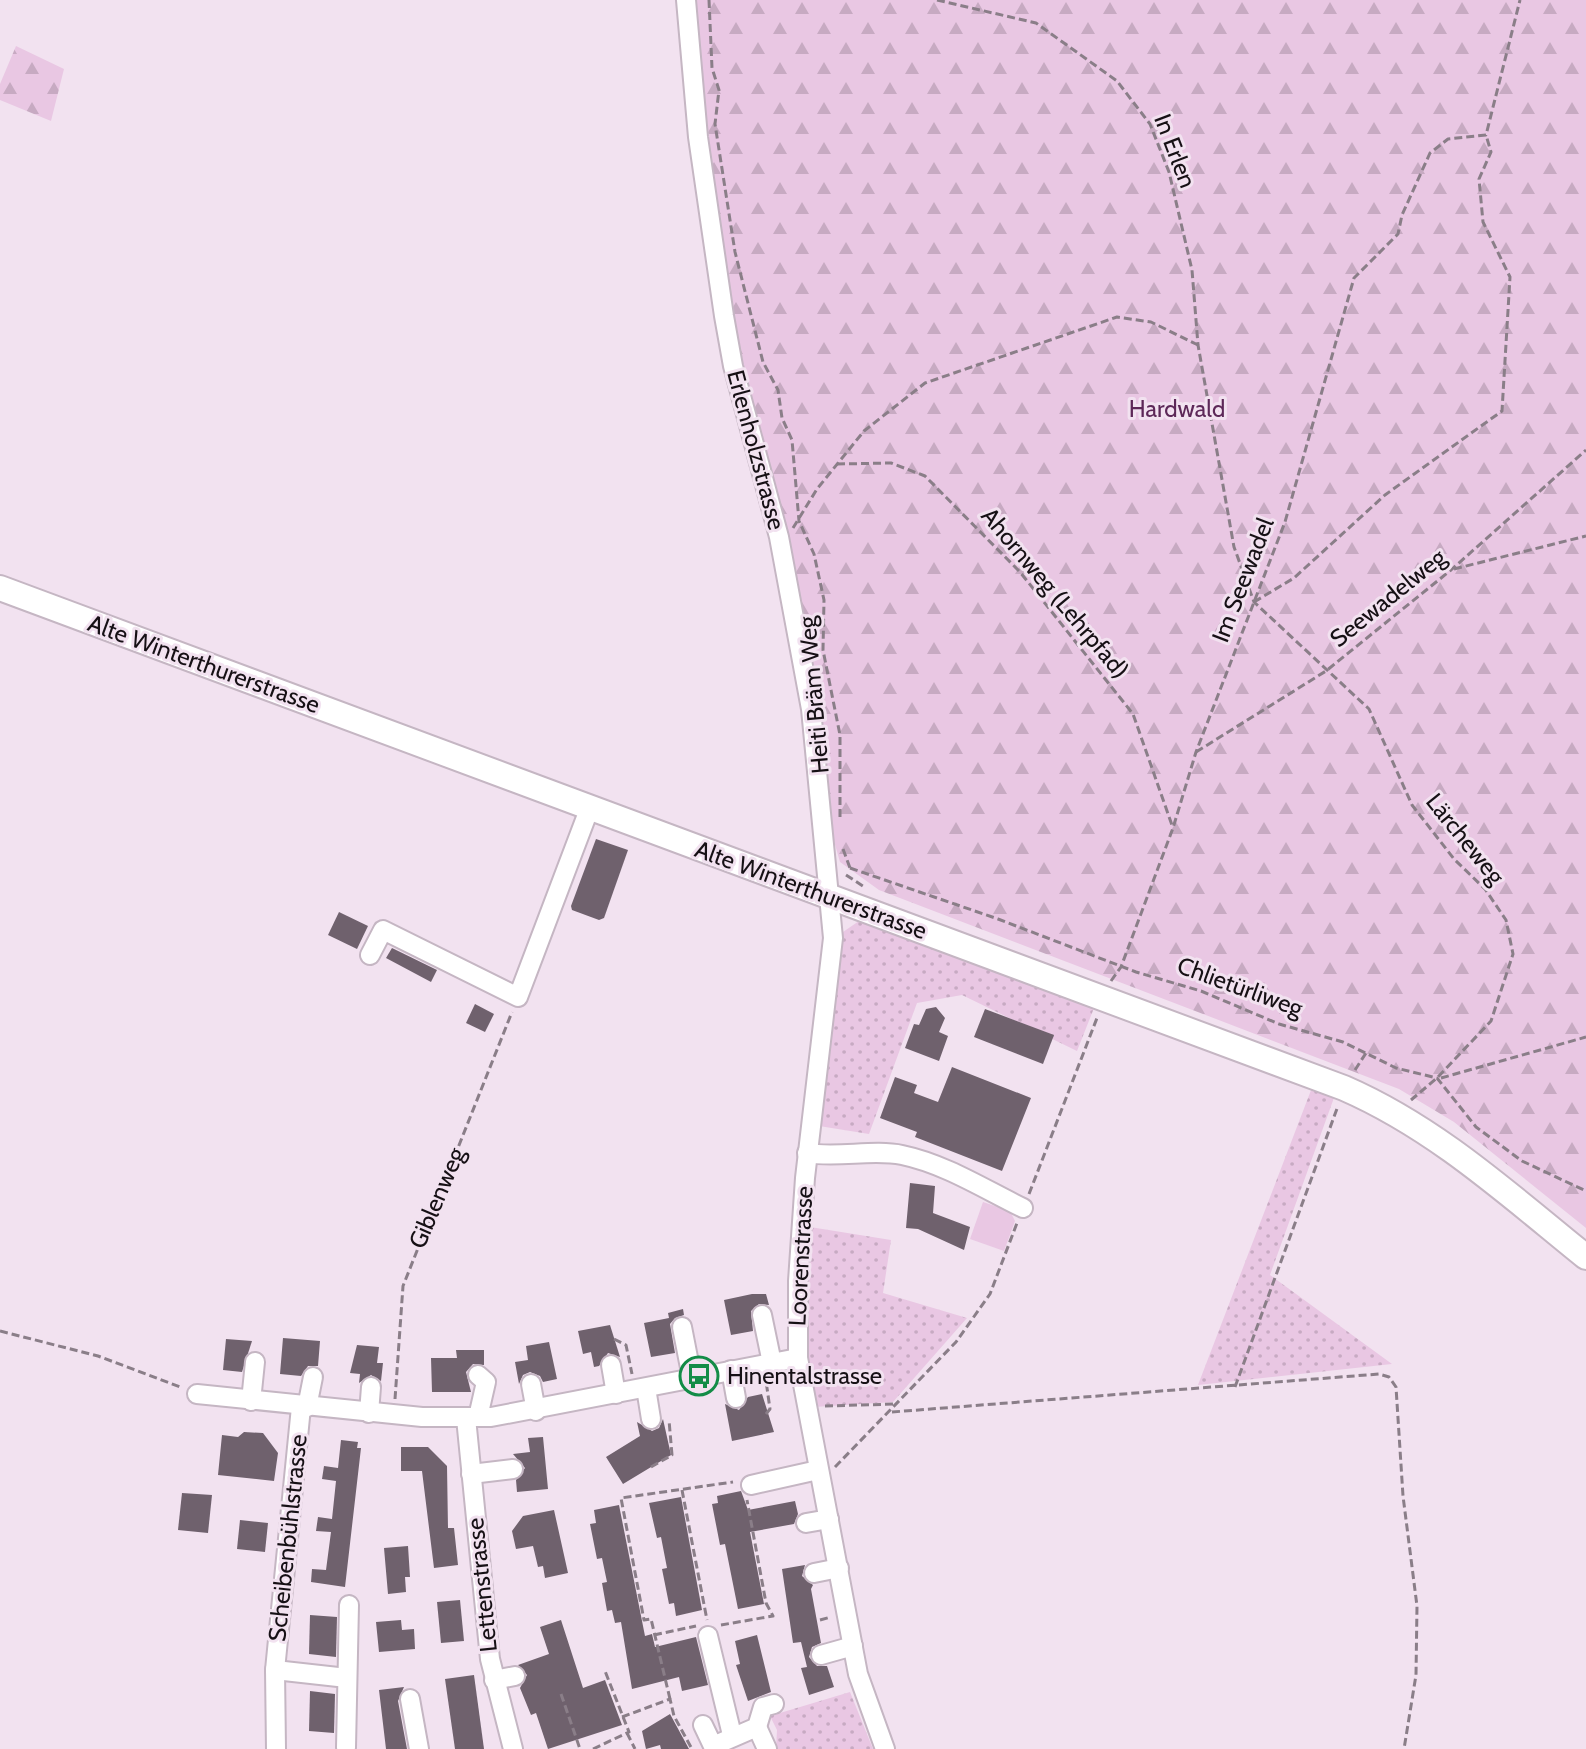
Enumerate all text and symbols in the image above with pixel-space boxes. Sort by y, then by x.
street label: In Erlen [1148,110,1203,192]
street label: Erlenholzstrasse [721,367,792,533]
park label: Hardwald [1129,394,1225,423]
street label: Ahornweg (Lehrpfad) [975,501,1135,684]
street label: Im Seewadel [1206,513,1280,646]
street label: Seewadelweg [1324,542,1452,653]
street label: Alte Winterthurerstrasse [84,608,324,719]
street label: Heiti Bräm Weg [792,614,835,775]
street label: Lärcheweg [1420,787,1511,891]
street label: Alte Winterthurerstrasse [691,834,931,945]
street label: Chlietürliweg [1173,950,1308,1023]
street label: Giblenweg [402,1142,471,1253]
street label: Loorenstrasse [782,1185,819,1327]
bus stop icon: Hinentalstrasse [678,1355,720,1397]
place label: Hinentalstrasse [727,1361,882,1390]
street label: Scheibenbühlstrasse [262,1433,313,1643]
street label: Lettenstrasse [460,1516,503,1654]

